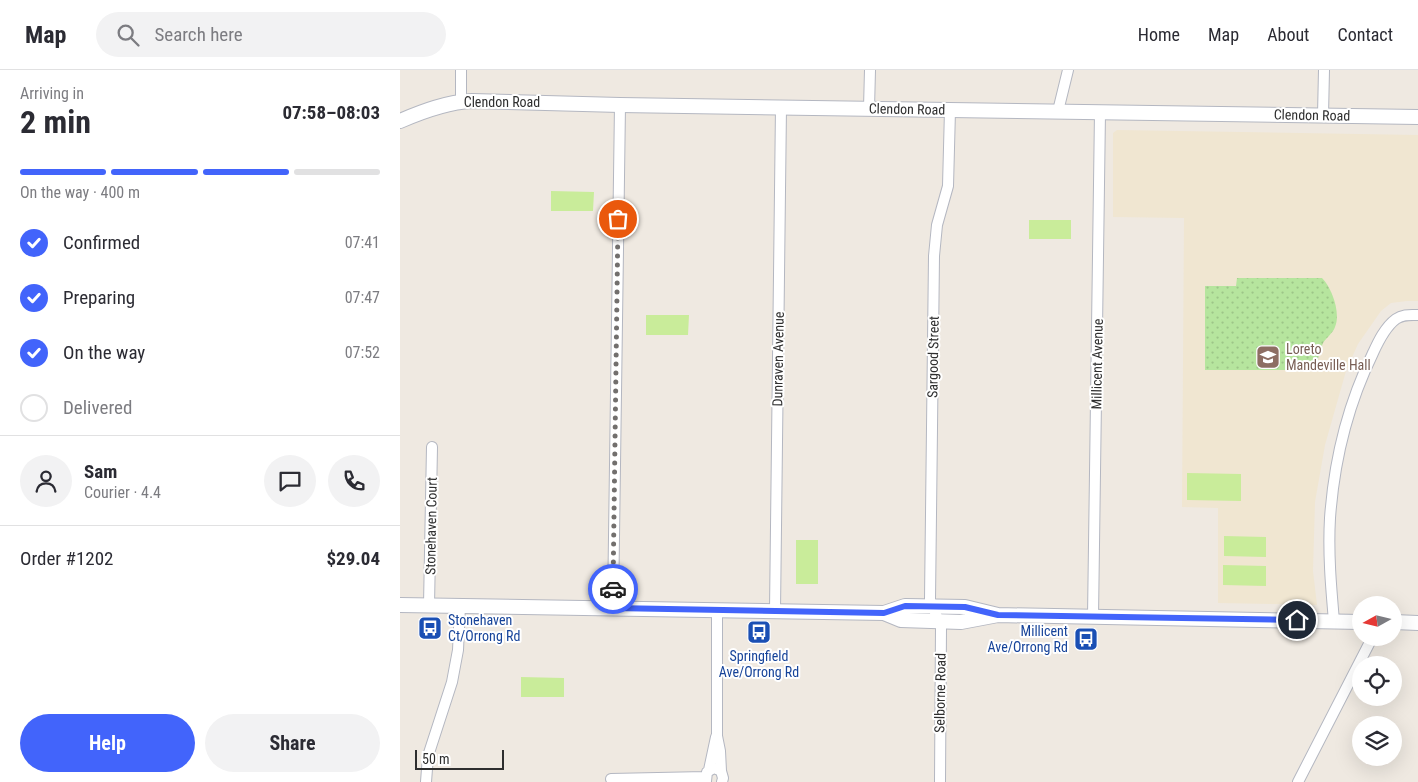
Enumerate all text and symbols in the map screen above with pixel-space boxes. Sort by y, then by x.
search box [96,12,446,57]
text: Map [25,21,66,49]
icon: search [114,21,142,49]
text: Search here [154,23,243,46]
text: Home [1138,24,1180,45]
text: Map [1208,24,1239,45]
text: About [1267,24,1309,45]
text: Contact [1337,24,1393,45]
text: Arriving in [20,84,84,103]
street label: Clendon Road [464,94,540,110]
street label: Clendon Road [869,100,945,118]
text: 07:58–08:03 [282,101,380,124]
text: 2 min [20,103,91,141]
street label: Clendon Road [1274,106,1350,124]
text: On the way · 400 m [20,183,140,202]
pin [597,198,639,240]
icon: bag [604,205,632,233]
icon: check [20,229,48,257]
text: Confirmed [63,231,140,254]
text: 07:41 [345,233,380,252]
icon: check [20,284,48,312]
text: Preparing [63,286,135,309]
text: 07:47 [345,288,380,307]
street label: Dunraven Avenue [769,311,787,407]
street label: Sargood Street [924,316,942,398]
street label: Millicent Avenue [1088,318,1106,410]
icon: check [20,339,48,367]
text: On the way [63,341,145,364]
place label: Loreto Mandeville Hall [1286,341,1371,373]
text: 07:52 [345,343,380,362]
school or university icon: Loreto Mandeville Hall [1255,344,1281,370]
text: Delivered [63,396,132,419]
button: person [20,455,72,507]
button: chat [264,455,316,507]
button: phone [328,455,380,507]
text: Sam [84,460,117,483]
street label: Stonehaven Court [422,477,440,575]
text: Courier · 4.4 [84,483,161,502]
text: Order #1202 [20,547,113,570]
text: $29.04 [326,547,380,570]
courier [588,564,638,614]
icon: car [599,575,627,603]
north arrow [1352,596,1402,646]
map controls [1352,596,1402,766]
pin [1276,599,1318,641]
icon: home [1283,606,1311,634]
place label: Stonehaven Ct/Orrong Rd [448,612,520,644]
bus stop icon: Stonehaven Ct/Orrong Rd [417,615,443,641]
bus stop icon: Springfield Ave/Orrong Rd [746,619,772,645]
place label: Millicent Ave/Orrong Rd [988,623,1068,655]
bus stop icon: Millicent Ave/Orrong Rd [1073,626,1099,652]
place label: Springfield Ave/Orrong Rd [719,648,799,680]
street label: Selborne Road [931,653,949,733]
button: locate [1352,656,1402,706]
button: Help [20,714,195,772]
button: Share [205,714,380,772]
button: layers [1352,716,1402,766]
scale bar [415,747,504,770]
text: 50 m [422,751,450,767]

